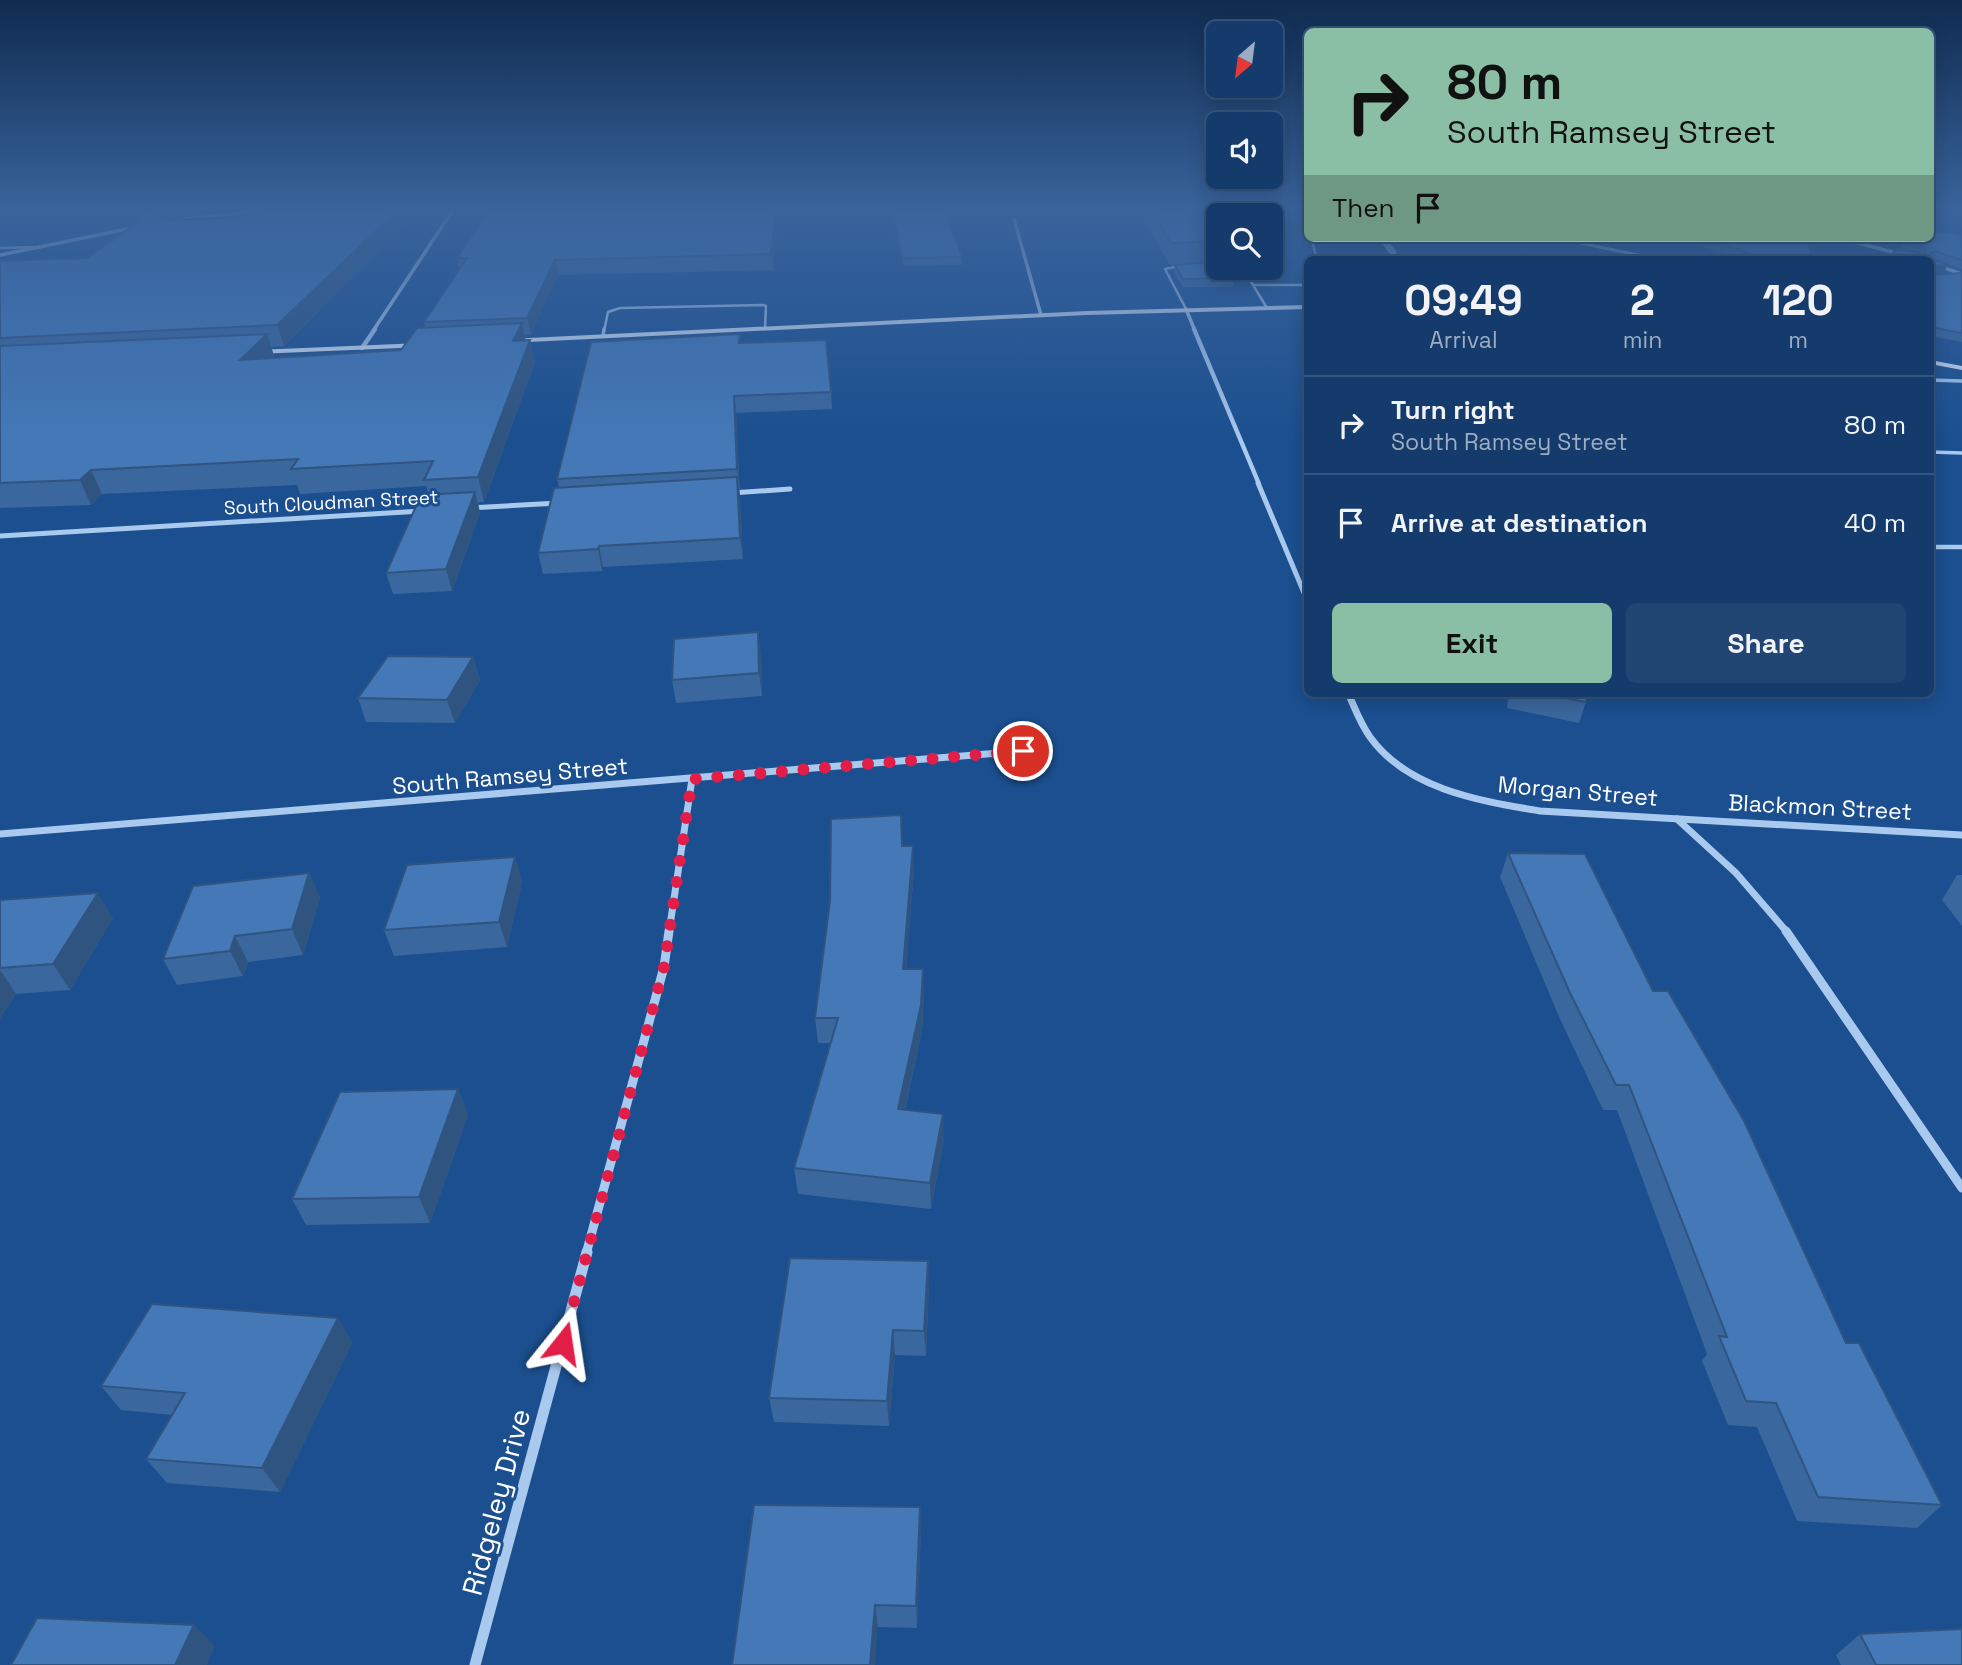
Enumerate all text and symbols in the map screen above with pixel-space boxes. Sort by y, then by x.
north arrow [1206,21,1283,98]
map controls [1206,21,1283,280]
text: 80 m [1447,51,1562,113]
icon: right [1332,56,1423,147]
button: sound [1206,112,1283,189]
text: South Ramsey Street [1447,112,1776,152]
icon: arrive [1409,189,1447,227]
text: Then [1332,191,1395,225]
button: search [1206,203,1283,280]
text: 09:49 [1404,274,1523,327]
text: 2 [1630,274,1655,327]
text: 120 [1763,274,1834,327]
text: Arrival [1429,325,1498,355]
text: min [1623,325,1662,355]
text: m [1788,325,1808,355]
text: Turn right [1391,393,1515,427]
icon: right [1332,406,1370,444]
text: 80 m [1844,408,1906,442]
text: South Ramsey Street [1391,427,1628,457]
street label: South Cloudman Street [223,484,439,521]
icon: arrive [1332,504,1370,542]
text: Arrive at destination [1391,506,1648,540]
text: 40 m [1844,506,1906,540]
button: Exit [1332,603,1612,683]
button: Share [1626,603,1906,683]
pin [993,721,1053,781]
icon: arrive [1004,732,1042,770]
street label: South Ramsey Street [391,751,629,801]
street label: Morgan Street [1497,769,1659,813]
street label: Blackmon Street [1727,787,1913,827]
position arrow [526,1306,600,1380]
street label: Ridgeley Drive [454,1405,538,1599]

